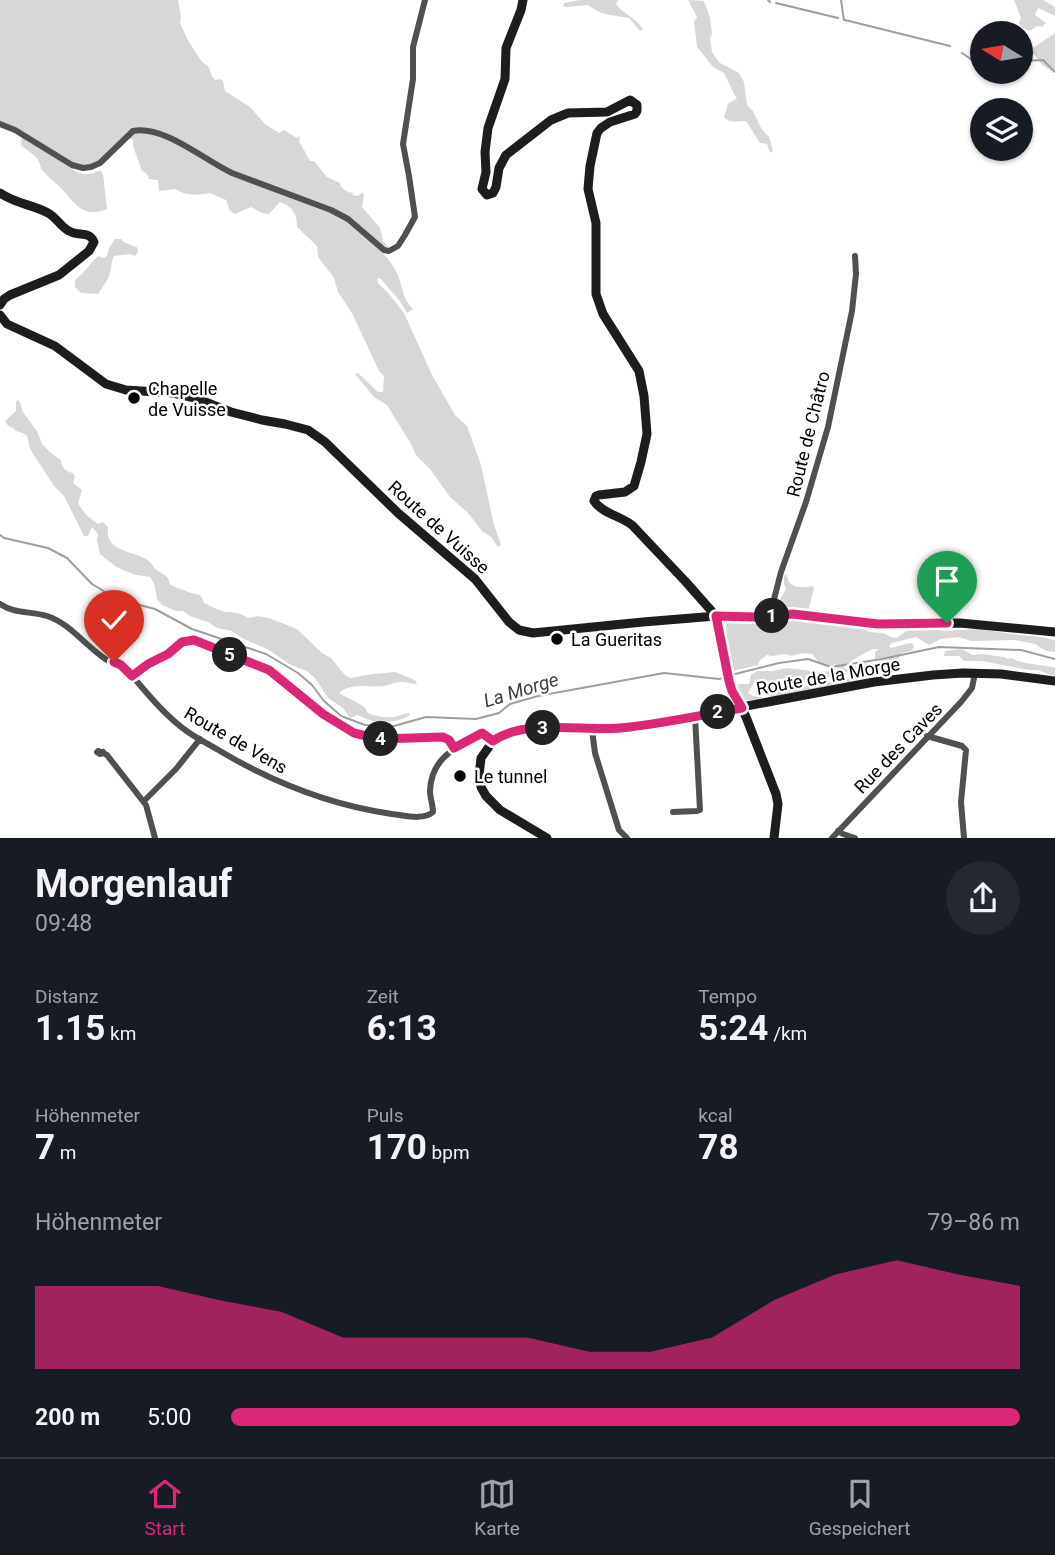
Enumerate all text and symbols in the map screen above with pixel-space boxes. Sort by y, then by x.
north arrow [970,21,1032,84]
map controls [970,21,1033,161]
button: layers [970,98,1033,161]
street label: Route de Châtro [782,369,834,499]
place label: Chapelle de Vuisse [148,378,226,420]
marker: Chapelle de Vuisse [126,390,142,406]
street label: Route de Vuisse [384,476,494,578]
pin [917,551,977,623]
icon: arrive [928,562,966,600]
pin [84,590,144,662]
pin: 1 [754,598,790,634]
icon: check [95,601,133,639]
text: 1 [766,604,777,627]
place label: La Gueritas [571,629,662,650]
marker: La Gueritas [549,631,565,647]
pin: 5 [212,638,247,672]
text: 5 [224,643,235,666]
street label: Route de la Morge [755,653,901,699]
water label: La Morge [481,668,562,712]
pin: 2 [700,694,736,730]
street label: Rue des Caves [850,699,946,797]
text: 2 [712,700,723,723]
street label: Route de Vens [181,702,291,778]
pin: 3 [526,710,560,746]
text: 3 [537,716,548,739]
pin: 4 [364,722,398,756]
text: 4 [375,727,386,750]
place label: Le tunnel [474,766,547,787]
marker: Le tunnel [452,768,468,784]
button: share [946,861,1020,935]
text: Morgenlauf [35,862,232,906]
text: 09:48 [35,910,92,937]
text: Distanz [35,985,98,1008]
text: Zeit [367,985,399,1008]
text: Tempo [698,985,757,1008]
text: 1.15 [35,1008,105,1049]
text: 6:13 [367,1008,437,1049]
text: 5:24 [698,1008,768,1049]
text: km [105,1022,136,1045]
text: /km [768,1022,807,1045]
text: Höhenmeter [35,1104,140,1127]
text: Puls [367,1104,404,1127]
text: kcal [698,1104,733,1127]
text: 7 [35,1127,55,1168]
text: 170 [367,1127,427,1168]
text: 78 [698,1127,739,1168]
text: m [55,1141,76,1164]
text: bpm [427,1141,470,1164]
text: Höhenmeter [35,1209,162,1236]
text: 79–86 m [927,1209,1020,1236]
text: 200 m [35,1404,100,1431]
text: 5:00 [147,1404,191,1431]
tab: Start [144,1475,185,1540]
tab: Karte [474,1475,520,1540]
tab: Gespeichert [809,1475,911,1540]

